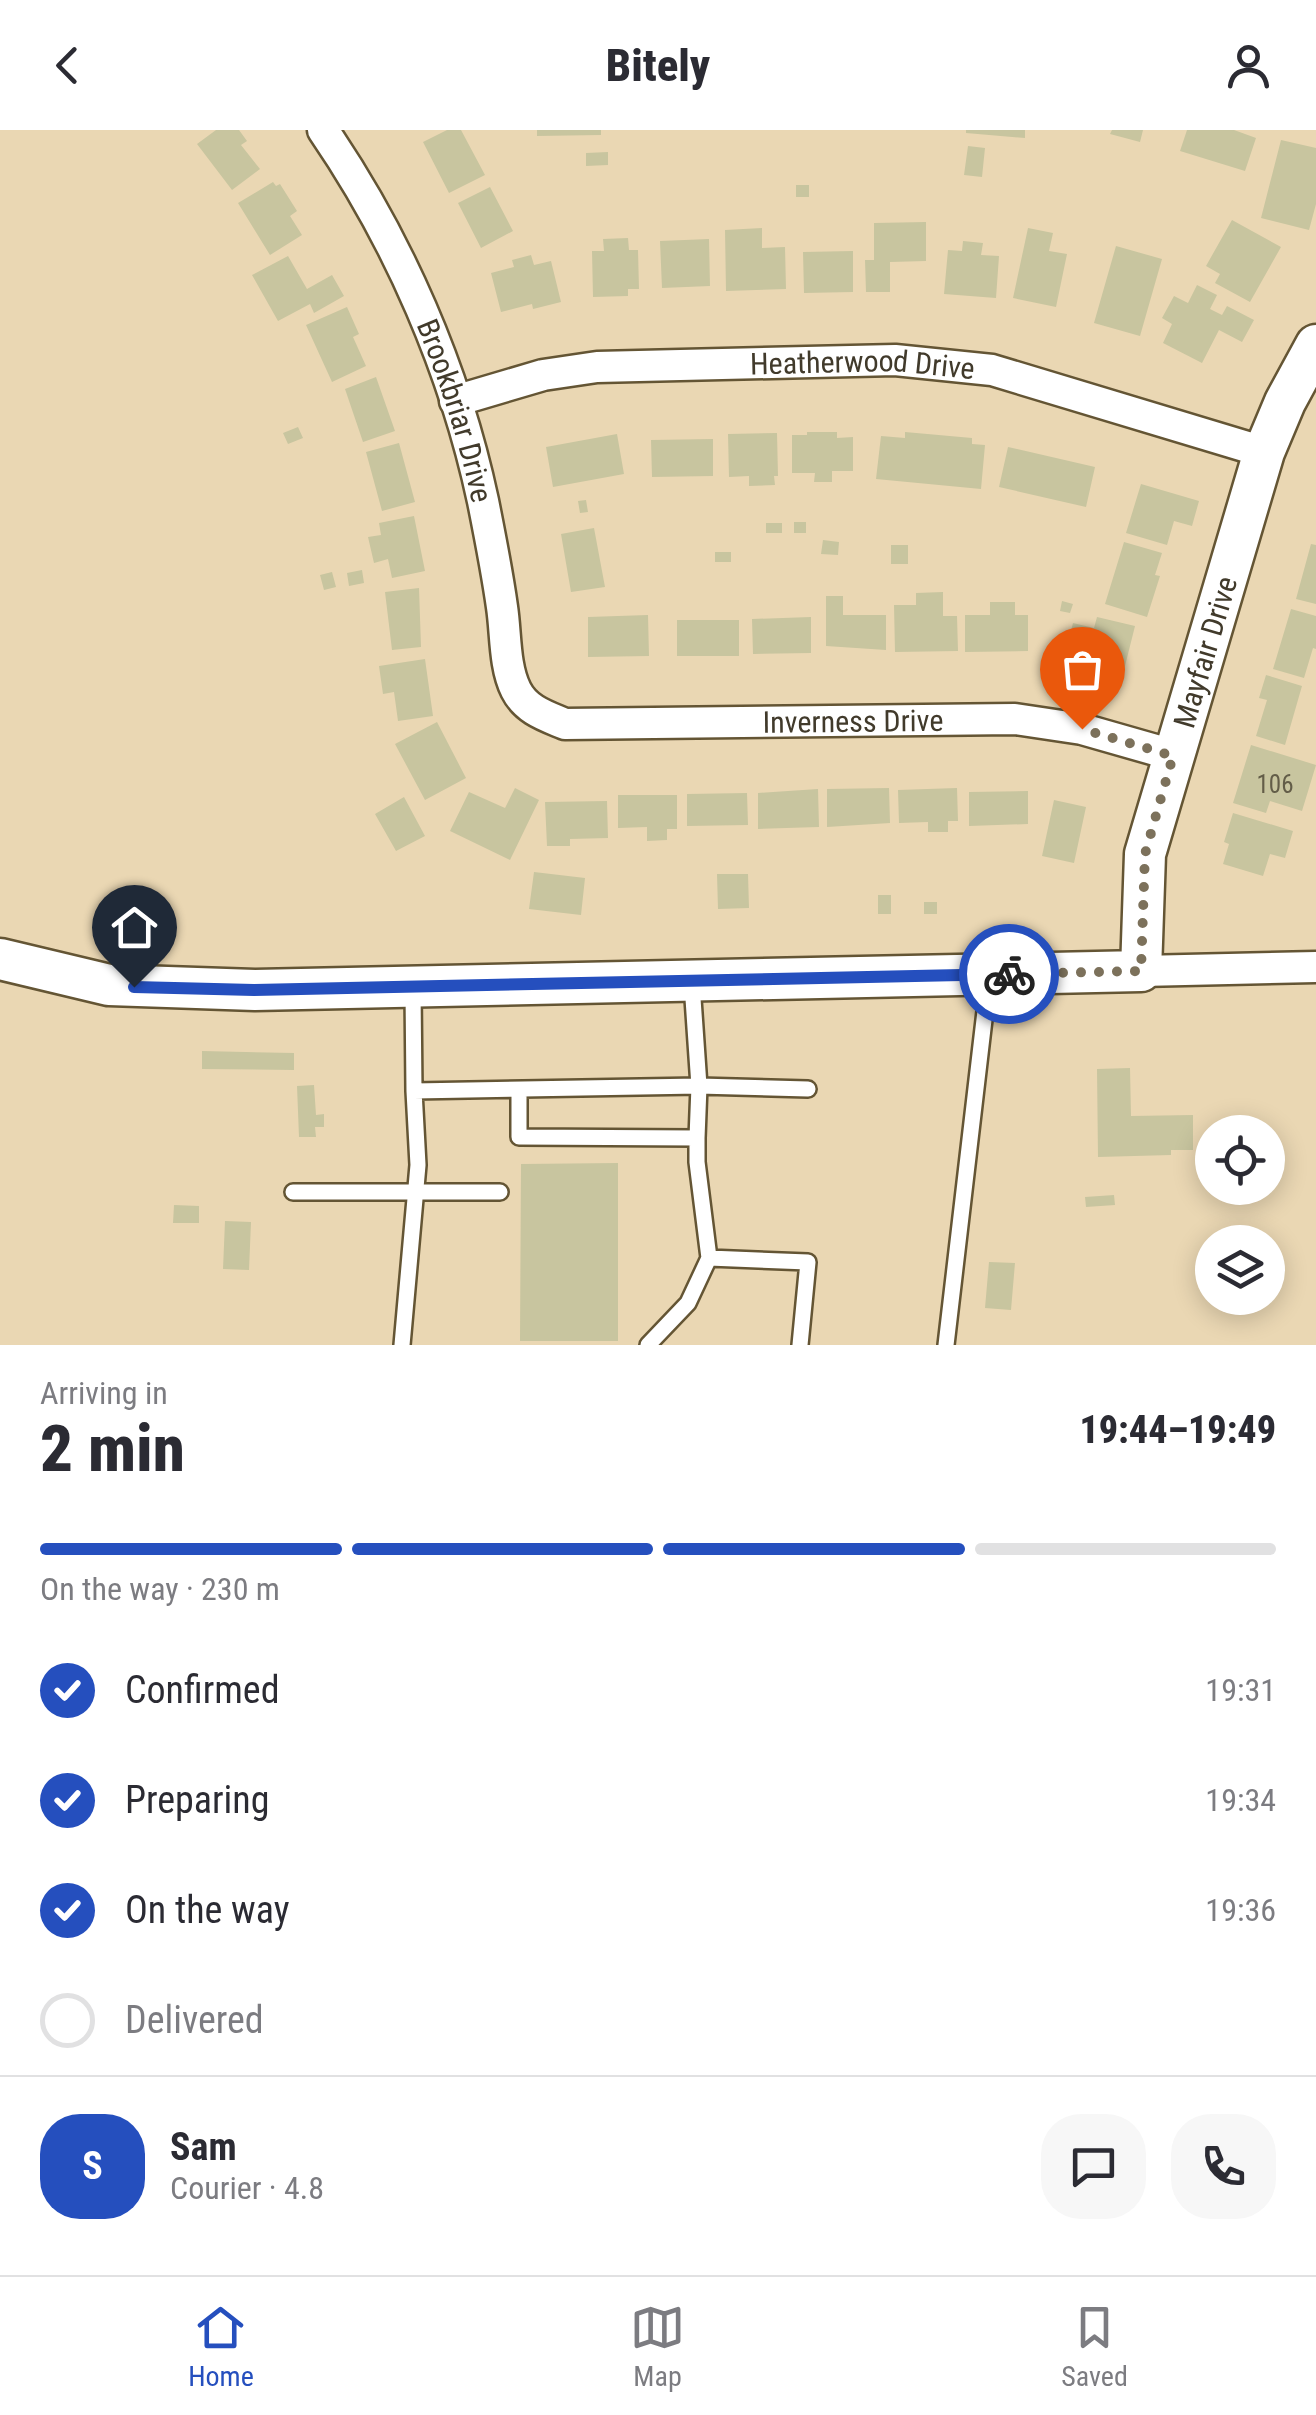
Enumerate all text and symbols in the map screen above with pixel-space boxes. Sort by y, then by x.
icon: back [40,38,95,93]
icon: person [1221,38,1276,93]
text: Bitely [606,39,710,92]
street label: Brookbriar Drive [410,314,500,505]
street label: Heatherwood Drive [750,342,977,386]
street label: Mayfair Drive [1166,572,1244,732]
pin [1040,627,1125,730]
icon: bag [1055,642,1110,697]
street label: Inverness Drive [763,702,944,739]
house number: 106 [1256,770,1294,799]
pin [92,885,177,988]
icon: home [107,900,162,955]
courier [959,924,1059,1024]
icon: bike [982,947,1037,1002]
map controls [1195,1115,1285,1315]
button: locate [1195,1115,1285,1205]
button: layers [1195,1225,1285,1315]
text: Arriving in [40,1374,168,1412]
text: 19:44–19:49 [1079,1408,1276,1452]
text: 2 min [40,1411,185,1487]
text: On the way · 230 m [40,1570,280,1608]
icon: check [40,1663,95,1718]
text: Confirmed [125,1668,280,1712]
text: 19:31 [1205,1671,1276,1709]
icon: check [40,1773,95,1828]
text: Preparing [125,1778,270,1822]
text: 19:34 [1205,1781,1276,1819]
icon: check [40,1883,95,1938]
text: On the way [125,1888,290,1932]
text: 19:36 [1205,1891,1276,1929]
text: Delivered [125,1998,264,2042]
button: chat [1041,2114,1146,2219]
button: phone [1171,2114,1276,2219]
text: Sam [170,2125,237,2169]
text: S [82,2144,103,2188]
text: Courier · 4.8 [170,2169,324,2207]
tab: Home [188,2300,254,2393]
tab: Map [630,2300,685,2393]
tab: Saved [1061,2300,1128,2393]

